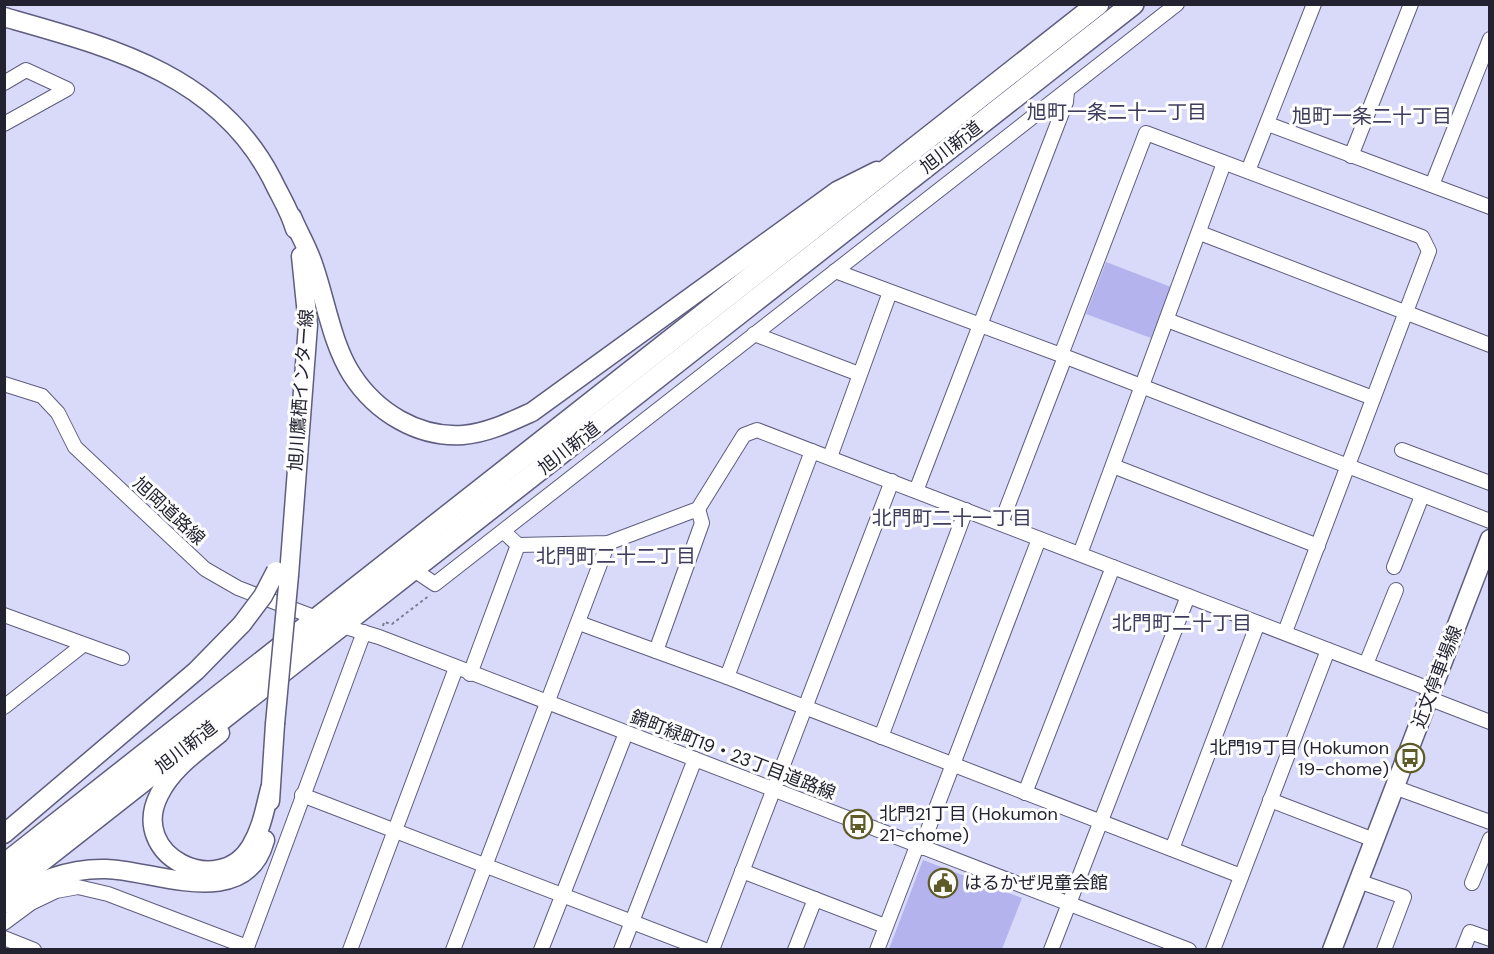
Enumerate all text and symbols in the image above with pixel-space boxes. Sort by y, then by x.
district label: 旭町一条二十一丁目 [1027,99,1207,125]
district label: 旭町一条二十丁目 [1292,103,1452,129]
street label: 旭川新道 [915,115,987,179]
street label: 旭川鷹栖インター線 [283,308,319,472]
street label: 旭川新道 [533,416,605,480]
street label: 旭岡道路線 [128,472,210,550]
district label: 北門町二十一丁目 [872,505,1032,531]
district label: 北門町二十二丁目 [536,543,696,569]
district label: 北門町二十丁目 [1112,610,1252,636]
street label: 近文停車場線 [1406,622,1468,732]
street label: 錦町緑町19・23丁目道路線 [627,705,839,805]
street label: 旭川新道 [150,715,222,779]
place label: 北門19丁目 (Hokumon 19-chome) [1209,736,1389,781]
bus stop icon: 北門19丁目 (Hokumon 19-chome) [1394,742,1426,774]
place label: 北門21丁目 (Hokumon 21-chome) [879,802,1058,847]
bus stop icon: 北門21丁目 (Hokumon 21-chome) [842,808,874,840]
public building icon: はるかぜ児童会館 [927,867,959,899]
place label: はるかぜ児童会館 [964,871,1108,895]

